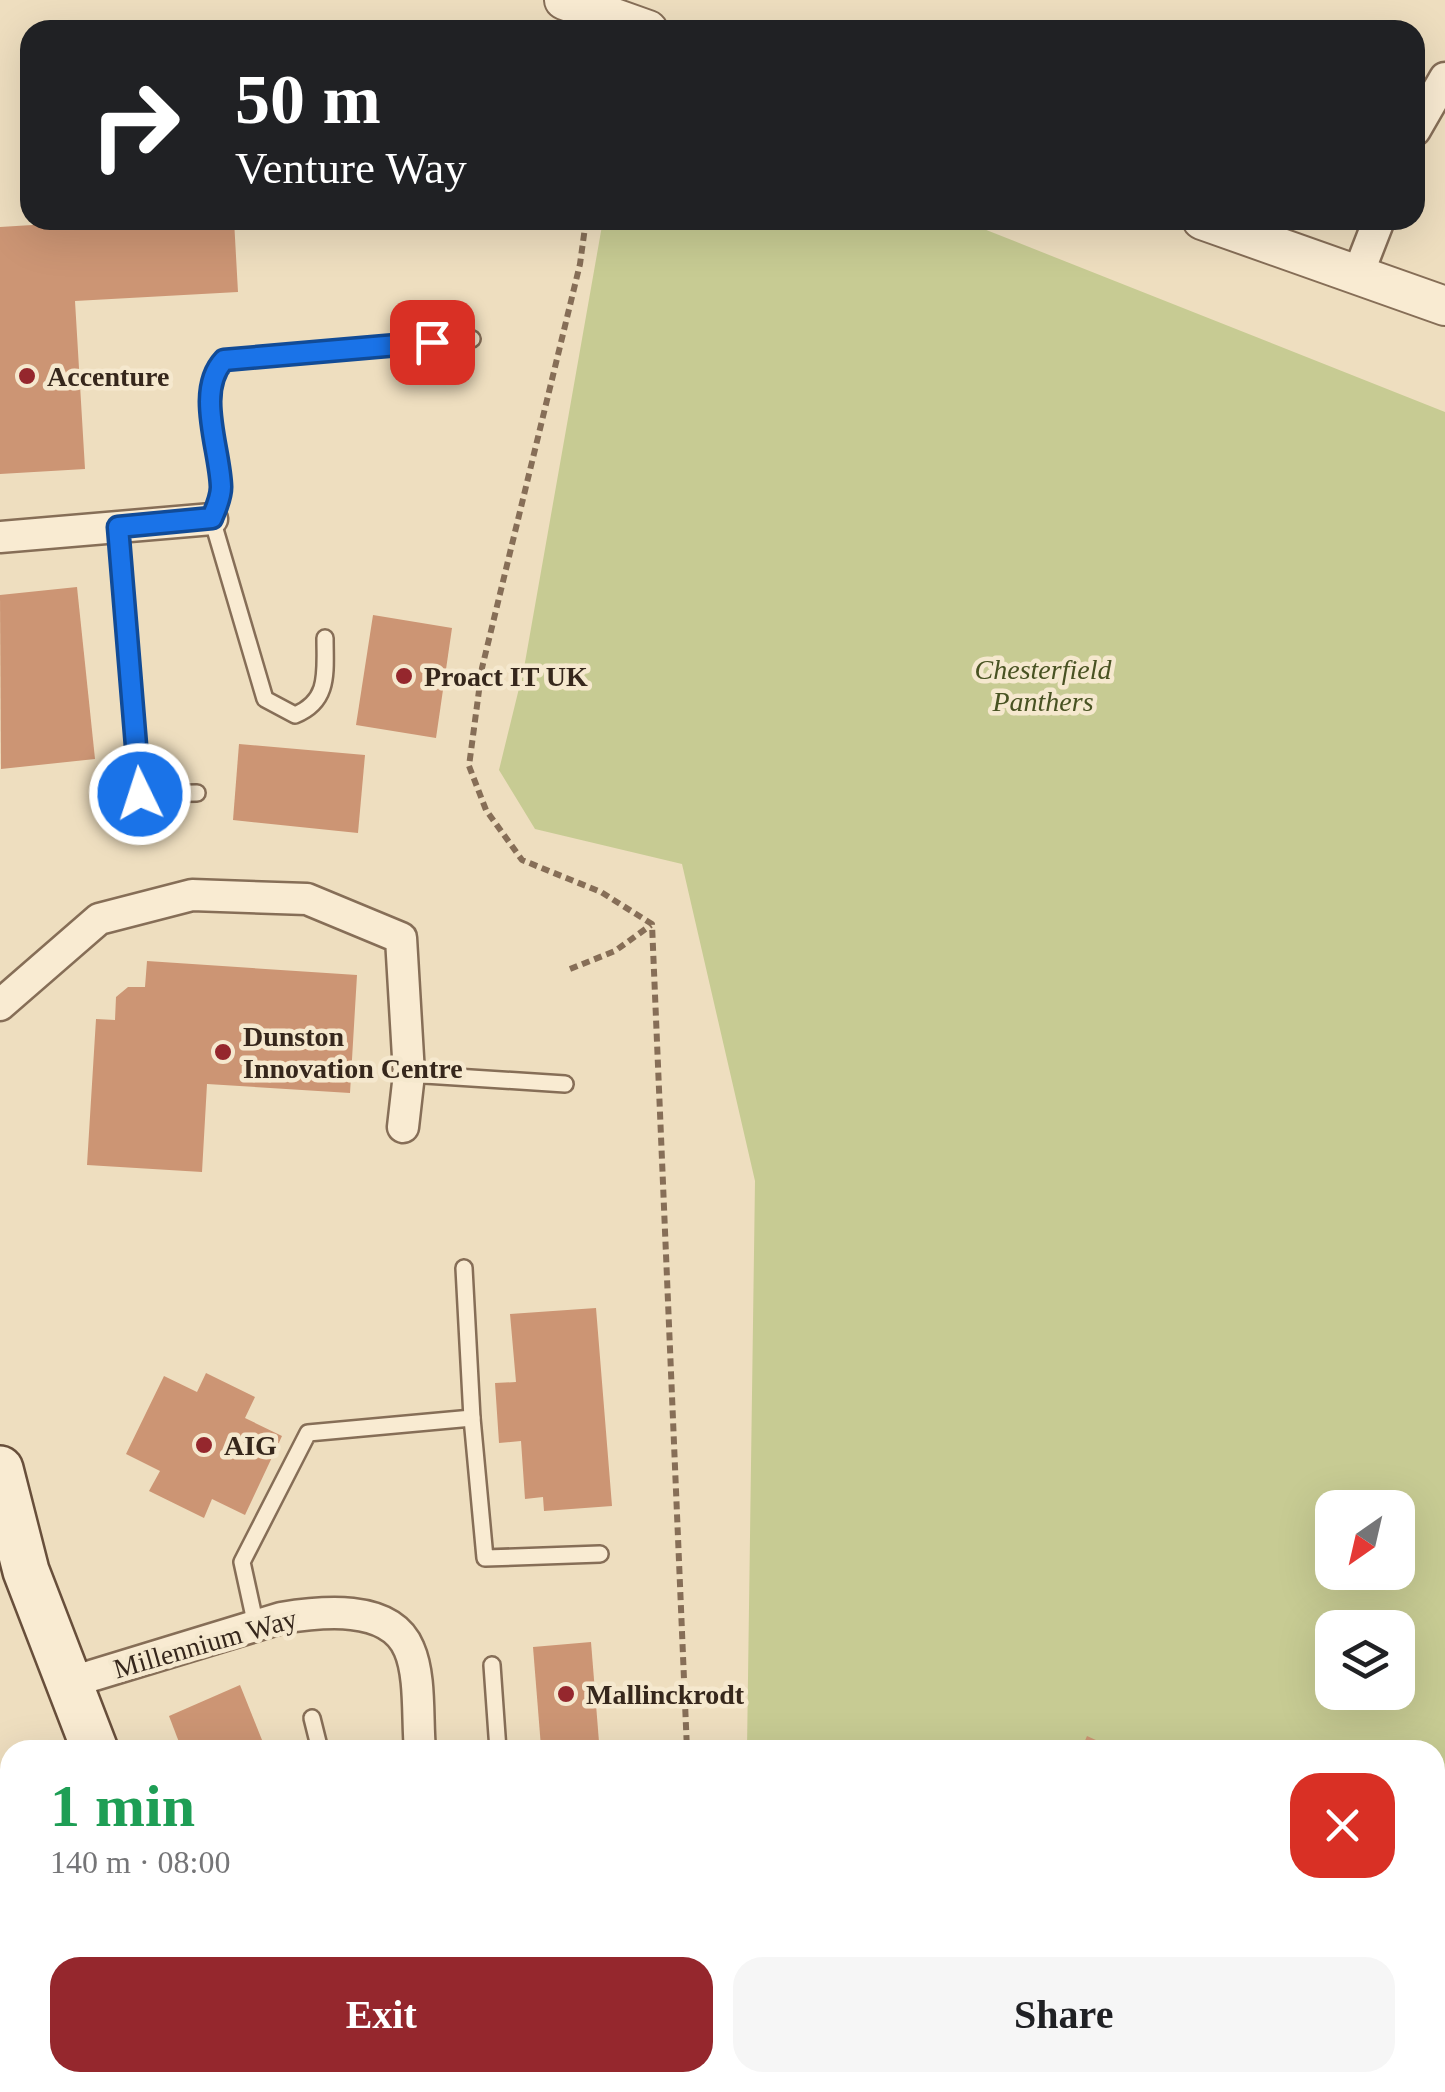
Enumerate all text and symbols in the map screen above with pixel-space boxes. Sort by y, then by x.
icon: right [70,60,200,190]
text: 50 m [235,61,381,138]
text: Venture Way [235,143,467,193]
pin [390,300,475,385]
icon: arrive [405,315,460,370]
place label: Accenture [47,361,169,392]
marker: Accenture [16,365,38,387]
park label: Chesterfield Panthers [975,654,1112,717]
place label: Proact IT UK [424,661,588,692]
marker: Proact IT UK [393,665,415,687]
position arrow [88,742,192,846]
place label: Dunston Innovation Centre [243,1021,463,1084]
marker: Dunston Innovation Centre [212,1041,234,1063]
place label: AIG [224,1430,277,1461]
marker: AIG [193,1434,215,1456]
north arrow [1315,1490,1415,1590]
map controls [1315,1490,1415,1710]
street label: Millennium Way [110,1602,300,1684]
button: layers [1315,1610,1415,1710]
place label: Mallinckrodt [586,1679,745,1710]
marker: Mallinckrodt [555,1683,577,1705]
text: 1 min [50,1773,195,1839]
button: close [1290,1773,1395,1878]
text: 140 m · 08:00 [50,1844,230,1880]
button: Exit [50,1957,713,2072]
button: Share [733,1957,1395,2072]

